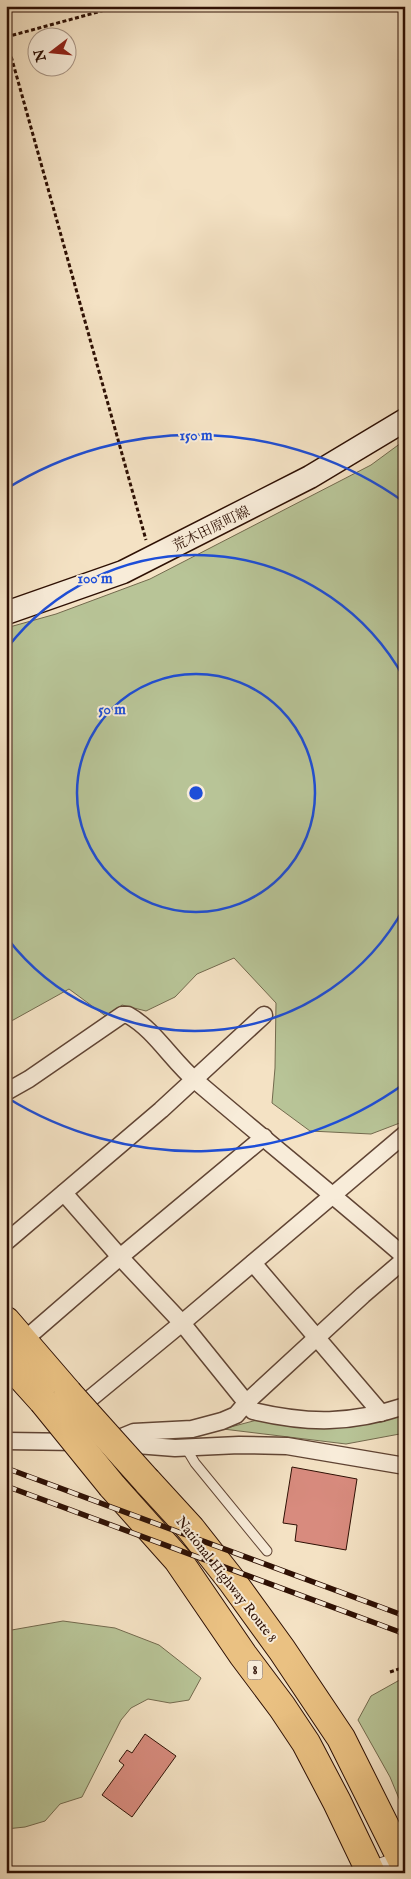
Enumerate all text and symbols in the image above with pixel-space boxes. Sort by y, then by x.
north arrow [28,28,78,78]
text: N [30,47,51,65]
text: 150 m [179,426,213,445]
street label: 荒木田原町線 [170,502,253,555]
text: 100 m [77,569,113,588]
text: 50 m [98,700,126,719]
centre of rings [187,784,205,802]
street label: National Highway Route 8 [171,1513,281,1646]
road number: 8 [248,1660,262,1680]

